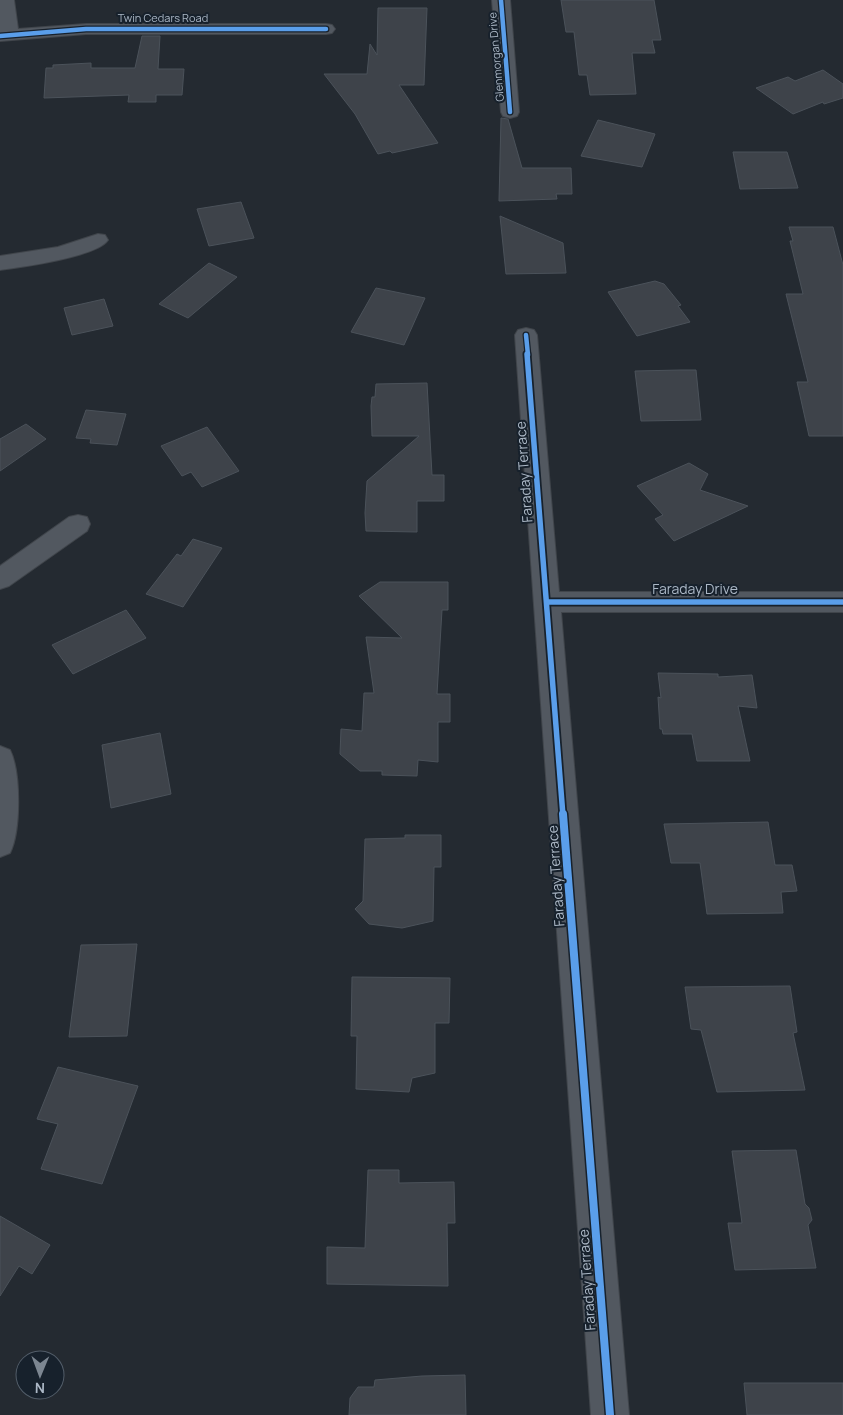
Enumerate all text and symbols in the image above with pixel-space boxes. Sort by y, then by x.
street label: Twin Cedars Road [118,10,208,25]
street label: Glenmorgan Drive [484,11,507,102]
street label: Faraday Terrace [510,421,537,523]
street label: Faraday Drive [652,579,738,598]
street label: Faraday Terrace [542,825,569,927]
street label: Faraday Terrace [573,1229,600,1331]
north arrow [15,1350,65,1400]
text: N [35,1379,45,1398]

